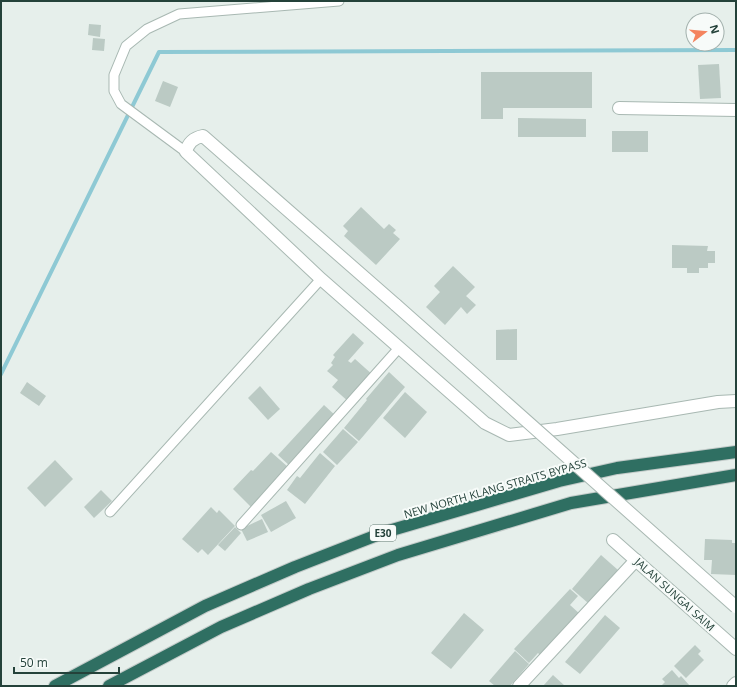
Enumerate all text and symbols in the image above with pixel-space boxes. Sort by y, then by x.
north arrow [685,12,725,52]
text: N [707,23,724,35]
street label: NEW NORTH KLANG STRAITS BYPASS [402,455,588,521]
road number: E30 [370,525,396,541]
street label: JALAN SUNGAI SAIM [631,553,718,634]
scale bar [14,649,119,675]
text: 50 m [20,654,48,671]

